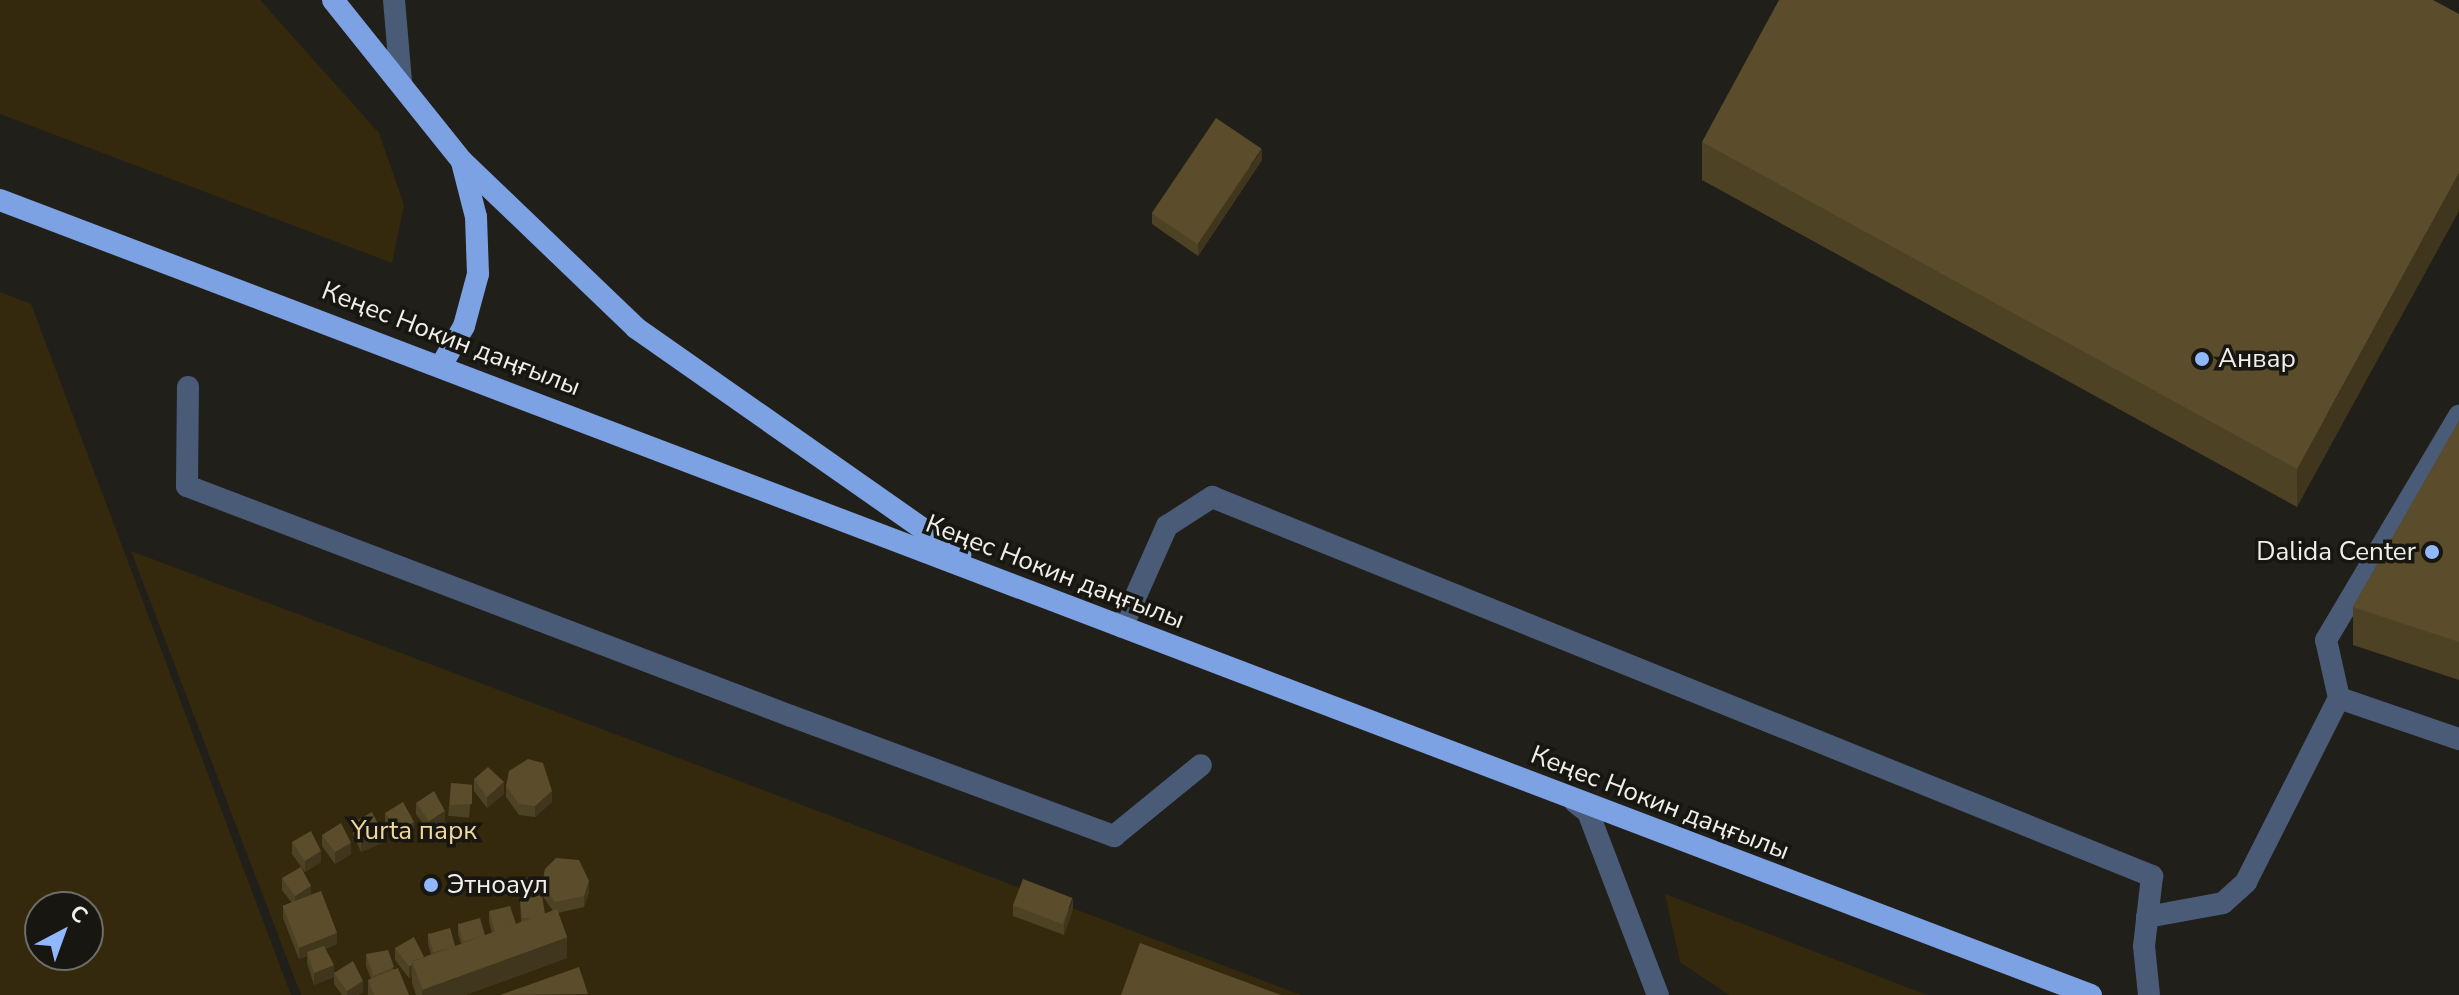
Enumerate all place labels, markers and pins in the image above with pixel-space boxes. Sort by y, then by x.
place label: Анвар [2218,343,2296,375]
marker: Анвар [2193,350,2211,368]
place label: Dalida Center [2256,536,2416,568]
marker: Dalida Center [2423,543,2441,561]
place label: Этноаул [447,869,548,901]
marker: Этноаул [422,876,440,894]

